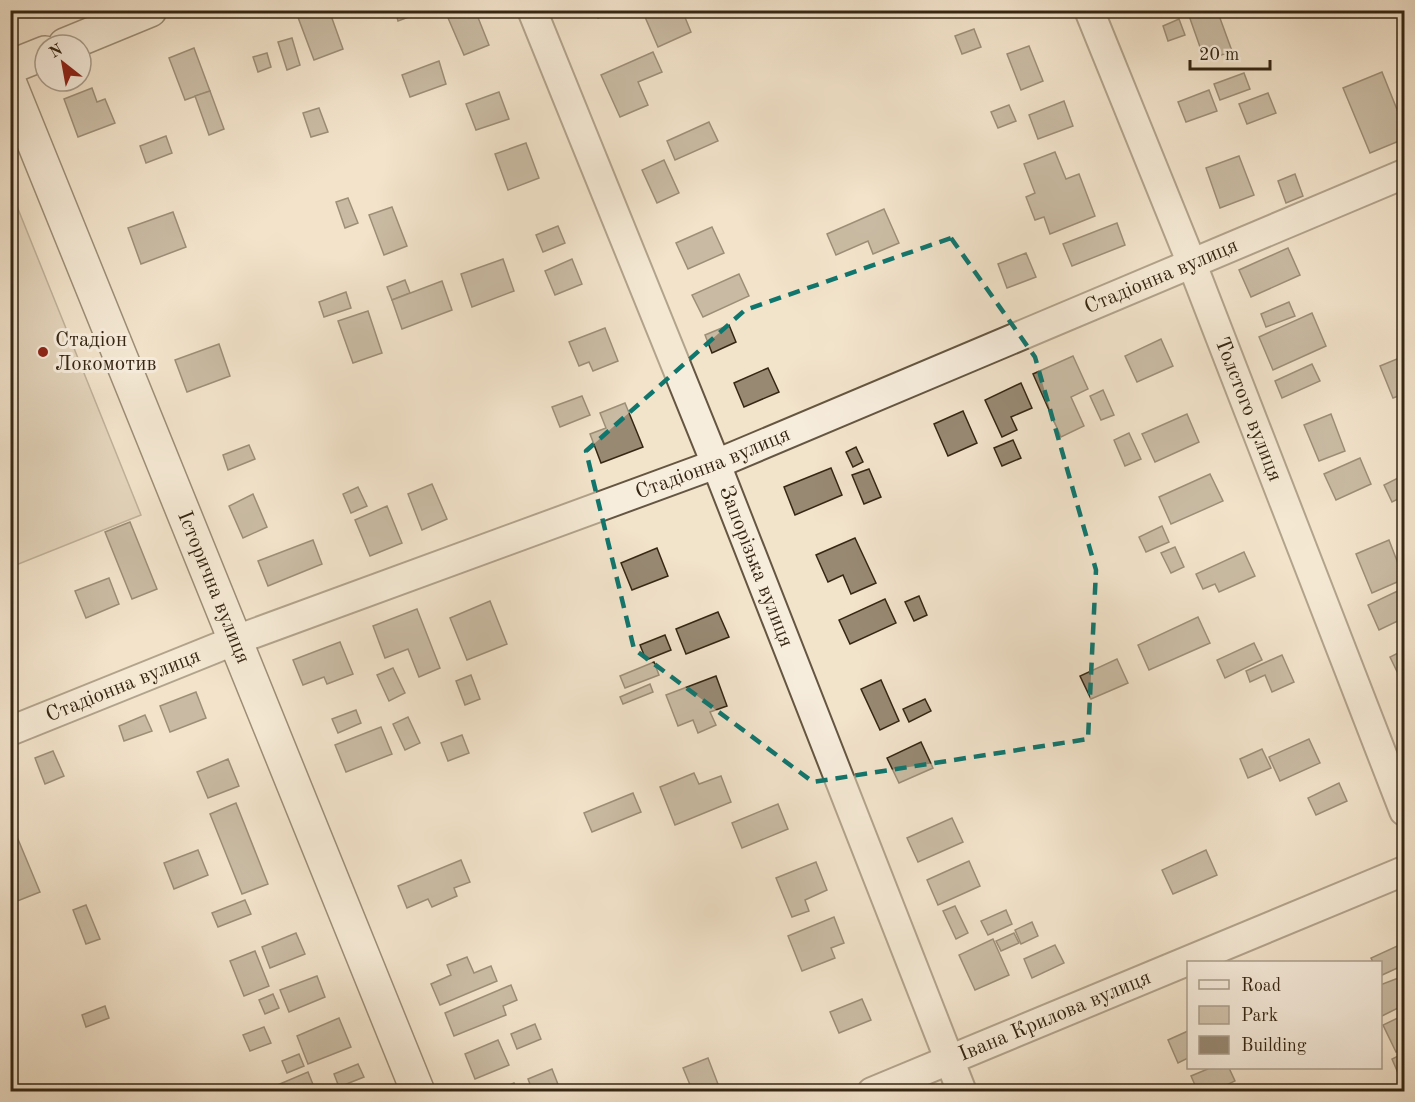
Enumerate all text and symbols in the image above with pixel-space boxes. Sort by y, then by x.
north arrow [33,33,93,93]
scale bar [1190,33,1270,71]
text: N [47,41,66,62]
text: 20 m [1199,46,1239,64]
street label: Стадіонна вулиця [1081,235,1241,318]
place label: Стадіон Локомотив [55,330,157,375]
street label: Толстого вулиця [1211,334,1286,485]
marker: Стадіон Локомотив [36,345,50,359]
street label: Стадіонна вулиця [632,423,793,503]
street label: Запорізька вулиця [715,483,797,650]
street label: Історична вулиця [173,508,254,667]
street label: Стадіонна вулиця [43,645,203,726]
legend [1187,961,1382,1069]
street label: Івана Крилова вулиця [956,967,1154,1065]
text: Road [1241,977,1281,995]
text: Park [1241,1007,1278,1025]
text: Building [1241,1037,1307,1055]

